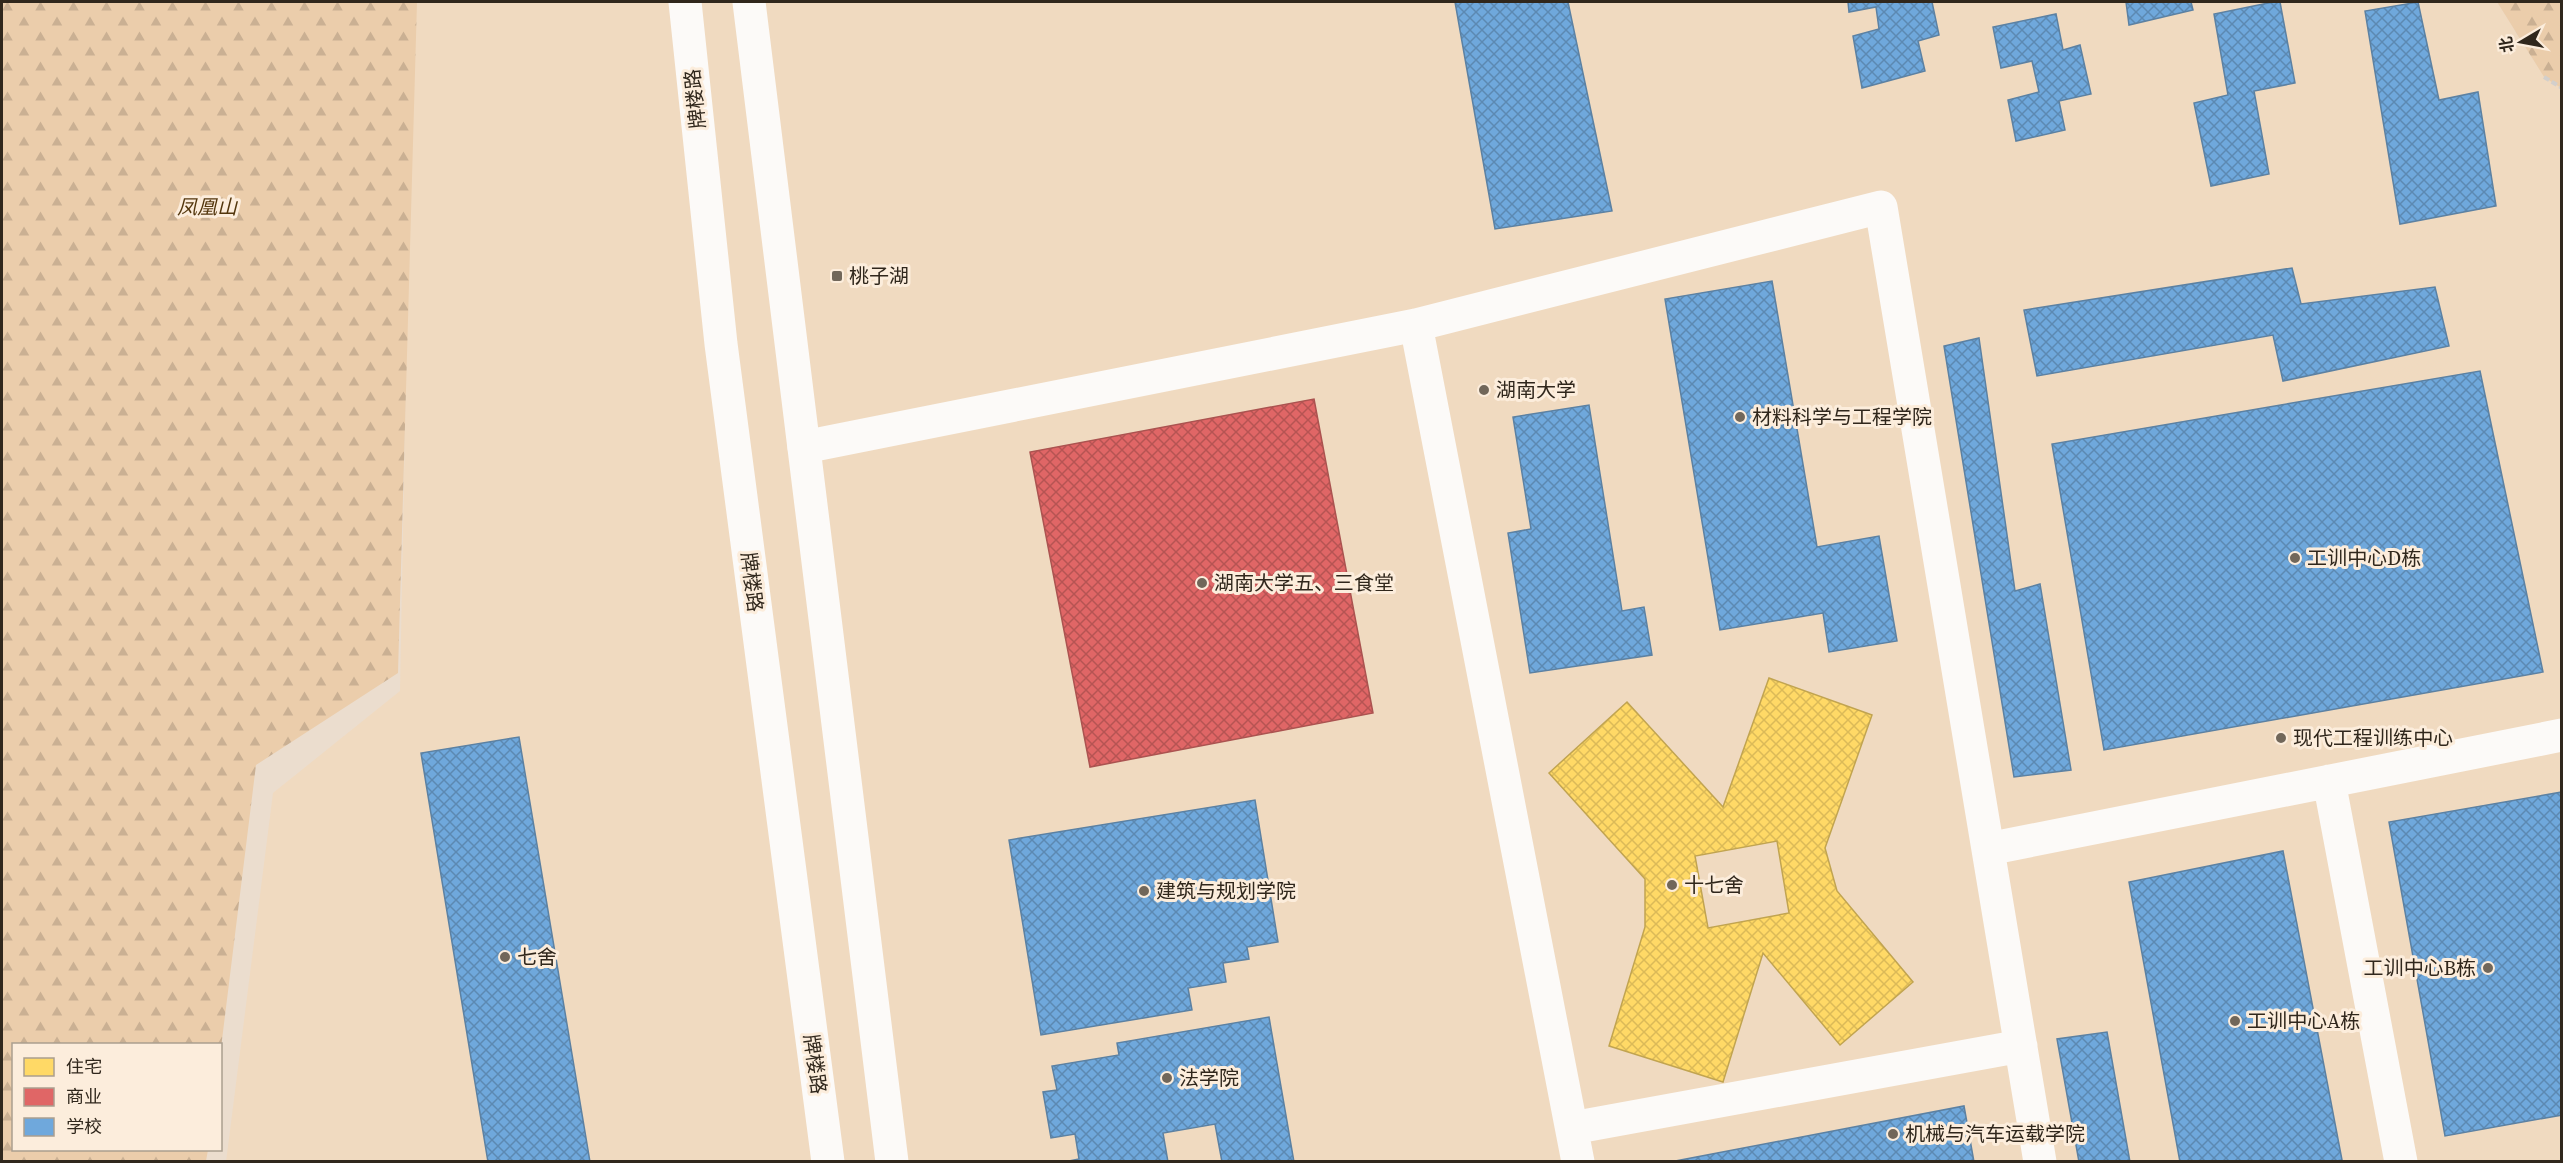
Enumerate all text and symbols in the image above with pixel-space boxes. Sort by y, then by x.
north arrow [2491,12,2551,72]
text: 北 [2494,35,2518,54]
street label: 牌楼路 [678,68,712,130]
park label: 凤凰山 [177,193,239,221]
place label: 桃子湖 [849,262,909,290]
marker: 桃子湖 [830,269,844,283]
place label: 湖南大学 [1496,376,1576,404]
marker: 湖南大学 [1477,383,1491,397]
place label: 材料科学与工程学院 [1752,403,1932,431]
marker: 材料科学与工程学院 [1733,410,1747,424]
place label: 工训中心D栋 [2307,544,2421,572]
street label: 牌楼路 [734,551,770,613]
marker: 工训中心D栋 [2288,551,2302,565]
place label: 湖南大学五、三食堂 [1214,569,1394,597]
marker: 湖南大学五、三食堂 [1195,576,1209,590]
place label: 现代工程训练中心 [2293,724,2453,752]
marker: 现代工程训练中心 [2274,731,2288,745]
place label: 十七舍 [1684,871,1744,899]
place label: 建筑与规划学院 [1156,877,1296,905]
marker: 十七舍 [1665,878,1679,892]
marker: 建筑与规划学院 [1137,884,1151,898]
place label: 七舍 [517,943,557,971]
marker: 七舍 [498,950,512,964]
place label: 工训中心B栋 [2363,954,2476,982]
marker: 工训中心B栋 [2481,961,2495,975]
place label: 工训中心A栋 [2247,1007,2360,1035]
marker: 工训中心A栋 [2228,1014,2242,1028]
street label: 牌楼路 [797,1032,833,1096]
legend [12,1043,222,1151]
text: 住宅 [66,1054,102,1079]
place label: 法学院 [1179,1064,1239,1092]
marker: 法学院 [1160,1071,1174,1085]
text: 商业 [66,1084,102,1109]
text: 学校 [66,1114,102,1139]
place label: 机械与汽车运载学院 [1905,1120,2085,1148]
marker: 机械与汽车运载学院 [1886,1127,1900,1141]

